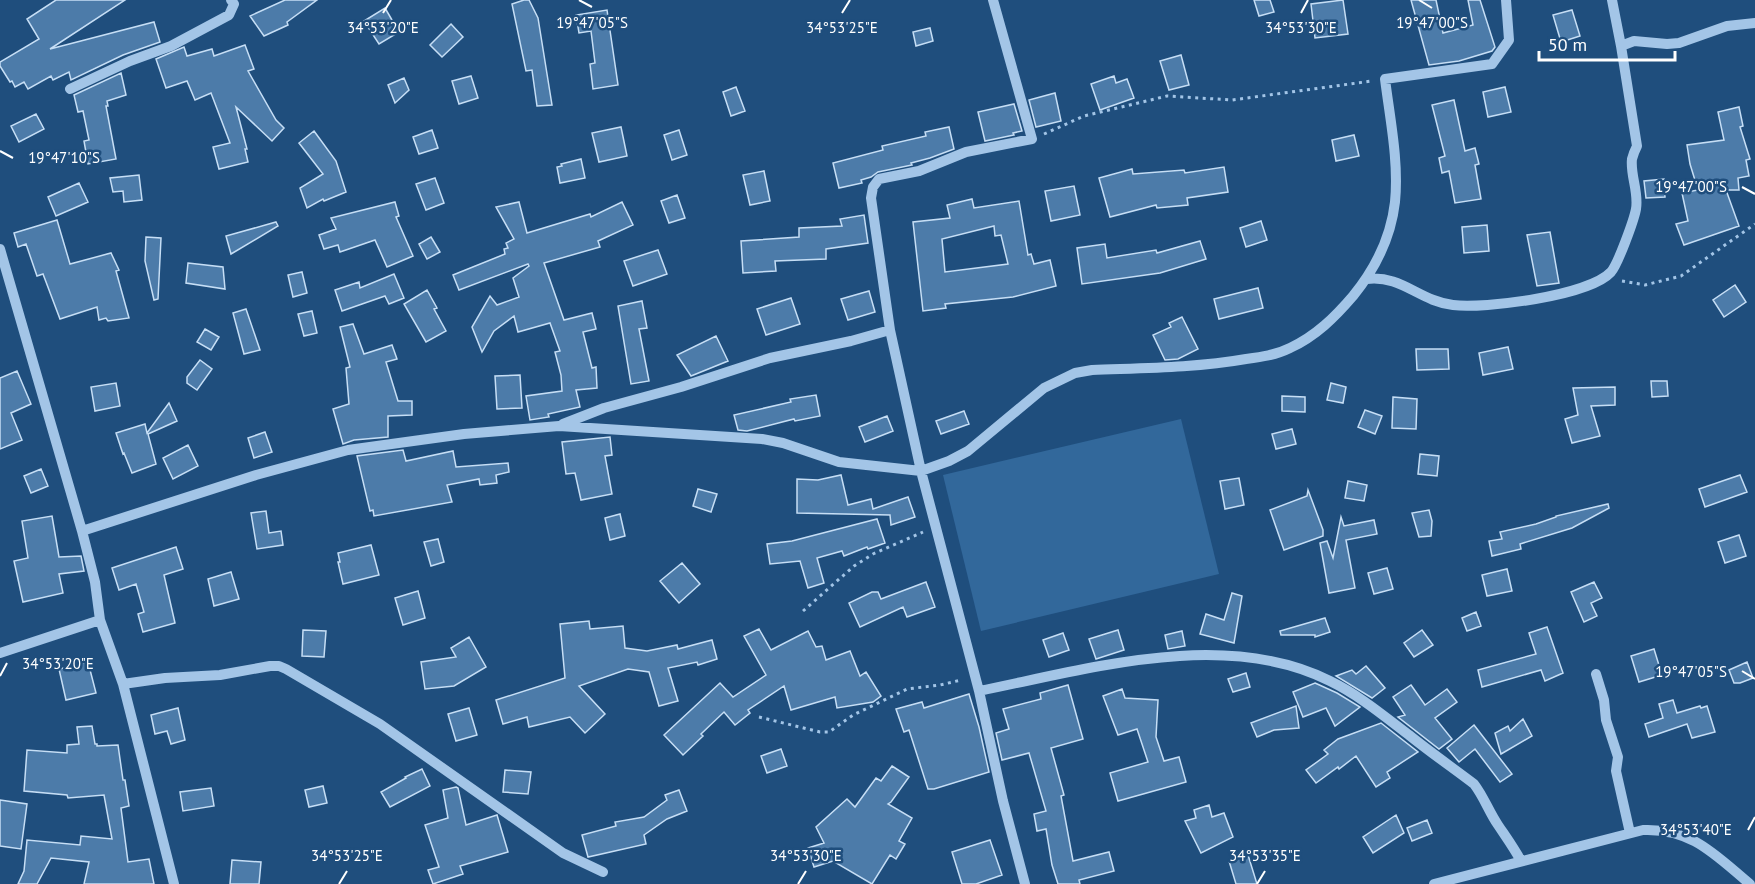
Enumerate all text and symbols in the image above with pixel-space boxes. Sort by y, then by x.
text: 19°47'05"S [556,13,628,32]
text: 19°47'00"S [1396,13,1468,32]
text: 34°53'20"E [347,18,419,37]
text: 34°53'25"E [806,18,878,37]
text: 34°53'30"E [1265,18,1337,37]
scale bar [1539,24,1676,62]
text: 50 m [1548,33,1587,56]
text: 19°47'10"S [28,148,100,167]
text: 19°47'00"S [1655,177,1727,196]
text: 34°53'20"E [22,654,94,673]
text: 19°47'05"S [1655,662,1727,681]
text: 34°53'40"E [1660,820,1732,839]
text: 34°53'25"E [311,846,383,865]
text: 34°53'30"E [770,846,842,865]
text: 34°53'35"E [1229,846,1301,865]

